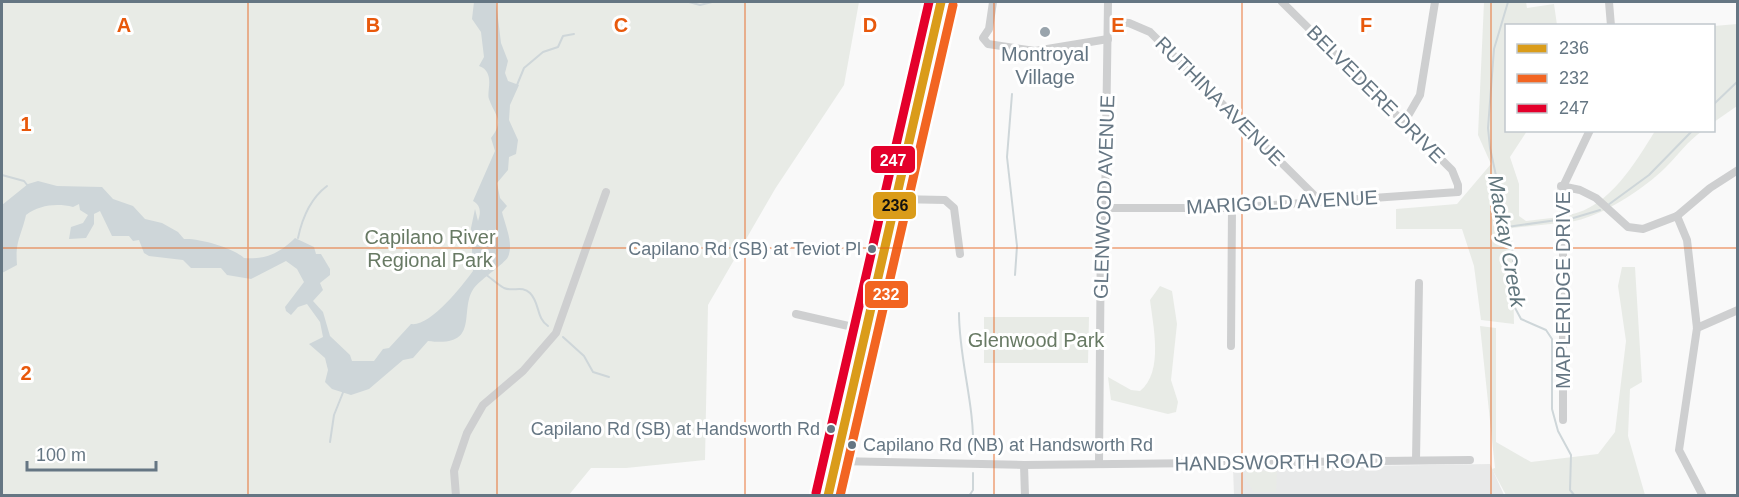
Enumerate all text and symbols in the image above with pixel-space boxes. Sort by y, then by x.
text: A [117,14,131,36]
text: B [366,14,380,36]
text: C [614,14,628,36]
text: D [863,14,877,36]
text: E [1111,14,1125,36]
text: F [1360,14,1372,36]
street label: BELVEDERE DRIVE [1303,21,1449,167]
legend [1505,24,1715,132]
marker: Montroyal Village [1038,25,1052,39]
street label: RUTHINA AVENUE [1151,32,1289,170]
text: 236 [1559,38,1589,58]
place label: Montroyal Village [1001,43,1089,88]
text: 232 [1559,68,1589,88]
street label: GLENWOOD AVENUE [1089,95,1119,299]
text: 247 [1559,98,1589,118]
text: 1 [20,113,32,135]
line badge: 247 [870,145,916,174]
text: 247 [880,152,906,169]
water label: Mackay Creek [1484,173,1530,311]
street label: MARIGOLD AVENUE [1186,186,1378,218]
line badge: 236 [872,191,917,220]
street label: MAPLERIDGE DRIVE [1552,191,1574,389]
text: 236 [882,197,908,214]
park label: Capilano River Regional Park [364,226,496,271]
place label: Capilano Rd (SB) at Teviot Pl [628,239,861,259]
marker: Capilano Rd (SB) at Teviot Pl [866,243,878,255]
line badge: 232 [864,280,909,309]
text: 232 [873,286,899,303]
park label: Glenwood Park [968,329,1105,351]
text: 2 [20,362,32,384]
place label: Capilano Rd (SB) at Handsworth Rd [531,419,820,439]
marker: Capilano Rd (SB) at Handsworth Rd [825,423,837,435]
scale bar [27,434,156,472]
place label: Capilano Rd (NB) at Handsworth Rd [863,435,1153,455]
marker: Capilano Rd (NB) at Handsworth Rd [846,439,858,451]
text: 100 m [36,445,86,465]
street label: HANDSWORTH ROAD [1175,449,1383,475]

